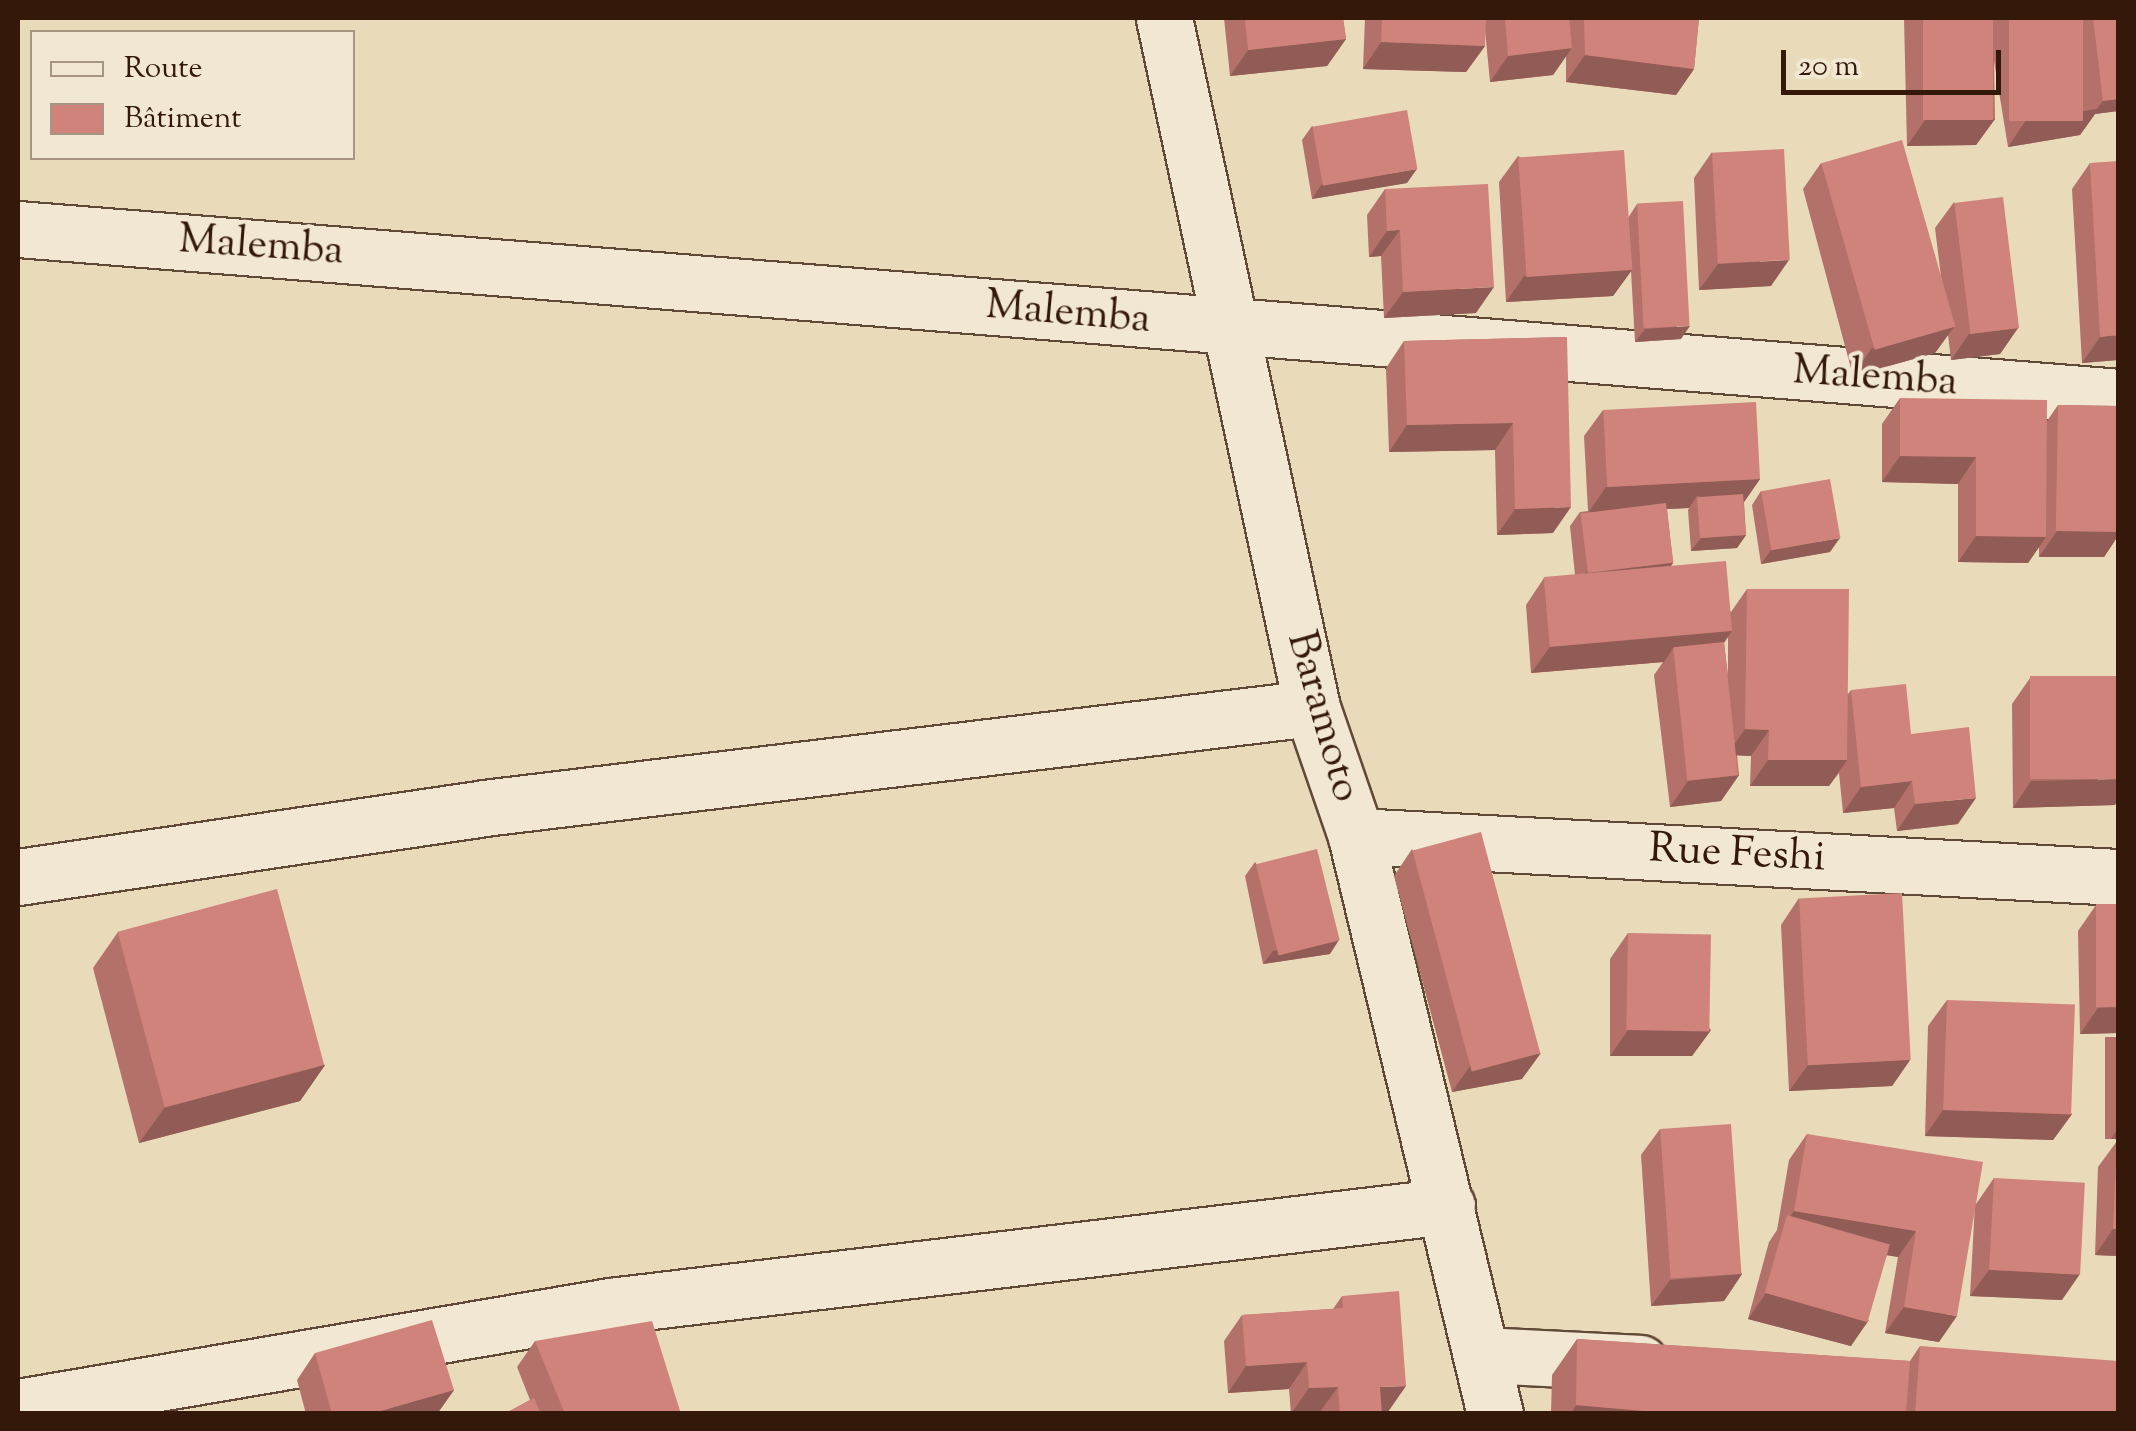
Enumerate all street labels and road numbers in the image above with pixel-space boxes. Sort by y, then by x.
street label: Malemba [177,216,345,278]
street label: Malemba [983,282,1153,346]
street label: Malemba [1791,347,1959,409]
street label: Baramoto [1274,626,1370,808]
street label: Rue Feshi [1647,825,1827,885]

